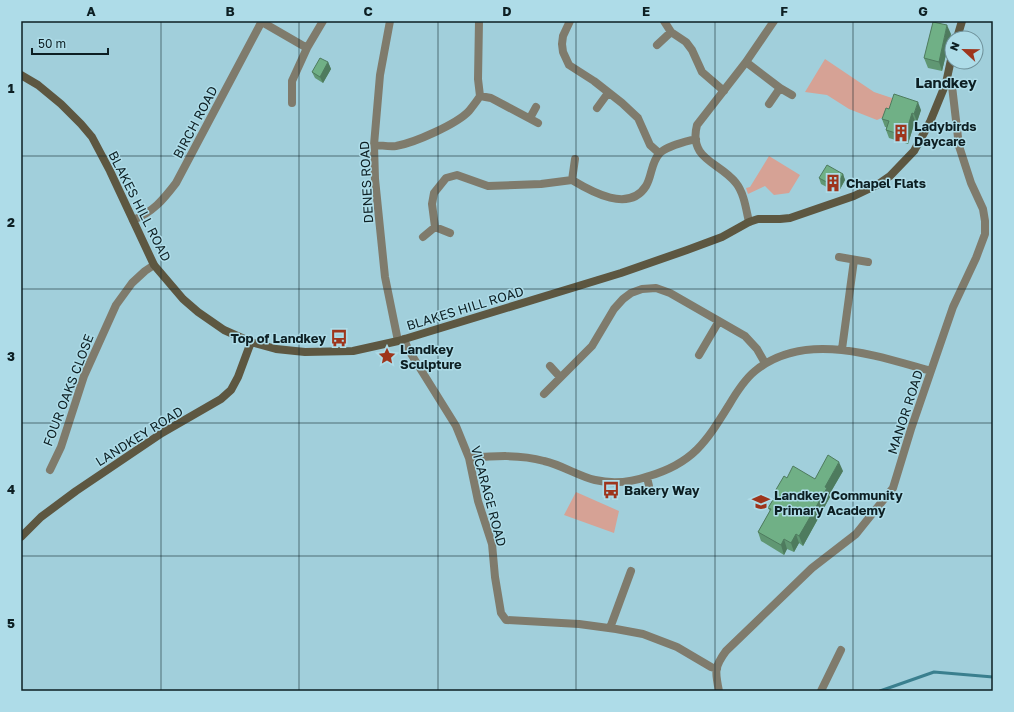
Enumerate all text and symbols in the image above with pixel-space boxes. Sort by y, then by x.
text: A [86,3,96,19]
text: B [225,3,235,19]
text: C [363,3,373,19]
text: D [502,3,512,19]
text: E [642,3,650,19]
text: F [780,3,788,19]
text: G [918,3,928,19]
scale bar [32,30,108,56]
north arrow [944,30,984,70]
text: 50 m [38,36,66,51]
text: N [947,40,962,52]
district label: Landkey [915,73,977,91]
text: 1 [8,80,15,96]
street label: BIRCH ROAD [169,83,221,161]
place label: Ladybirds Daycare [914,118,977,149]
building icon: Ladybirds Daycare [891,123,911,143]
street label: DENES ROAD [356,140,376,224]
street label: BLAKES HILL ROAD [105,148,175,264]
building icon: Chapel Flats [823,173,843,193]
place label: Chapel Flats [846,175,926,191]
text: 2 [7,214,15,230]
street label: BLAKES HILL ROAD [404,283,526,333]
bus stop icon: Top of Landkey [329,328,349,348]
place label: Top of Landkey [230,330,326,346]
street label: FOUR OAKS CLOSE [39,332,97,448]
place label: Landkey Sculpture [400,341,462,372]
place icon: Landkey Sculpture [377,346,397,366]
text: 3 [7,348,15,364]
street label: MANOR ROAD [884,368,926,456]
street label: LANDKEY ROAD [92,403,186,469]
street label: VICARAGE ROAD [468,444,510,548]
bus stop icon: Bakery Way [601,480,621,500]
text: 4 [7,481,15,497]
place label: Bakery Way [624,482,700,498]
place label: Landkey Community Primary Academy [774,487,903,518]
school or university icon: Landkey Community Primary Academy [751,492,771,512]
text: 5 [7,615,15,631]

